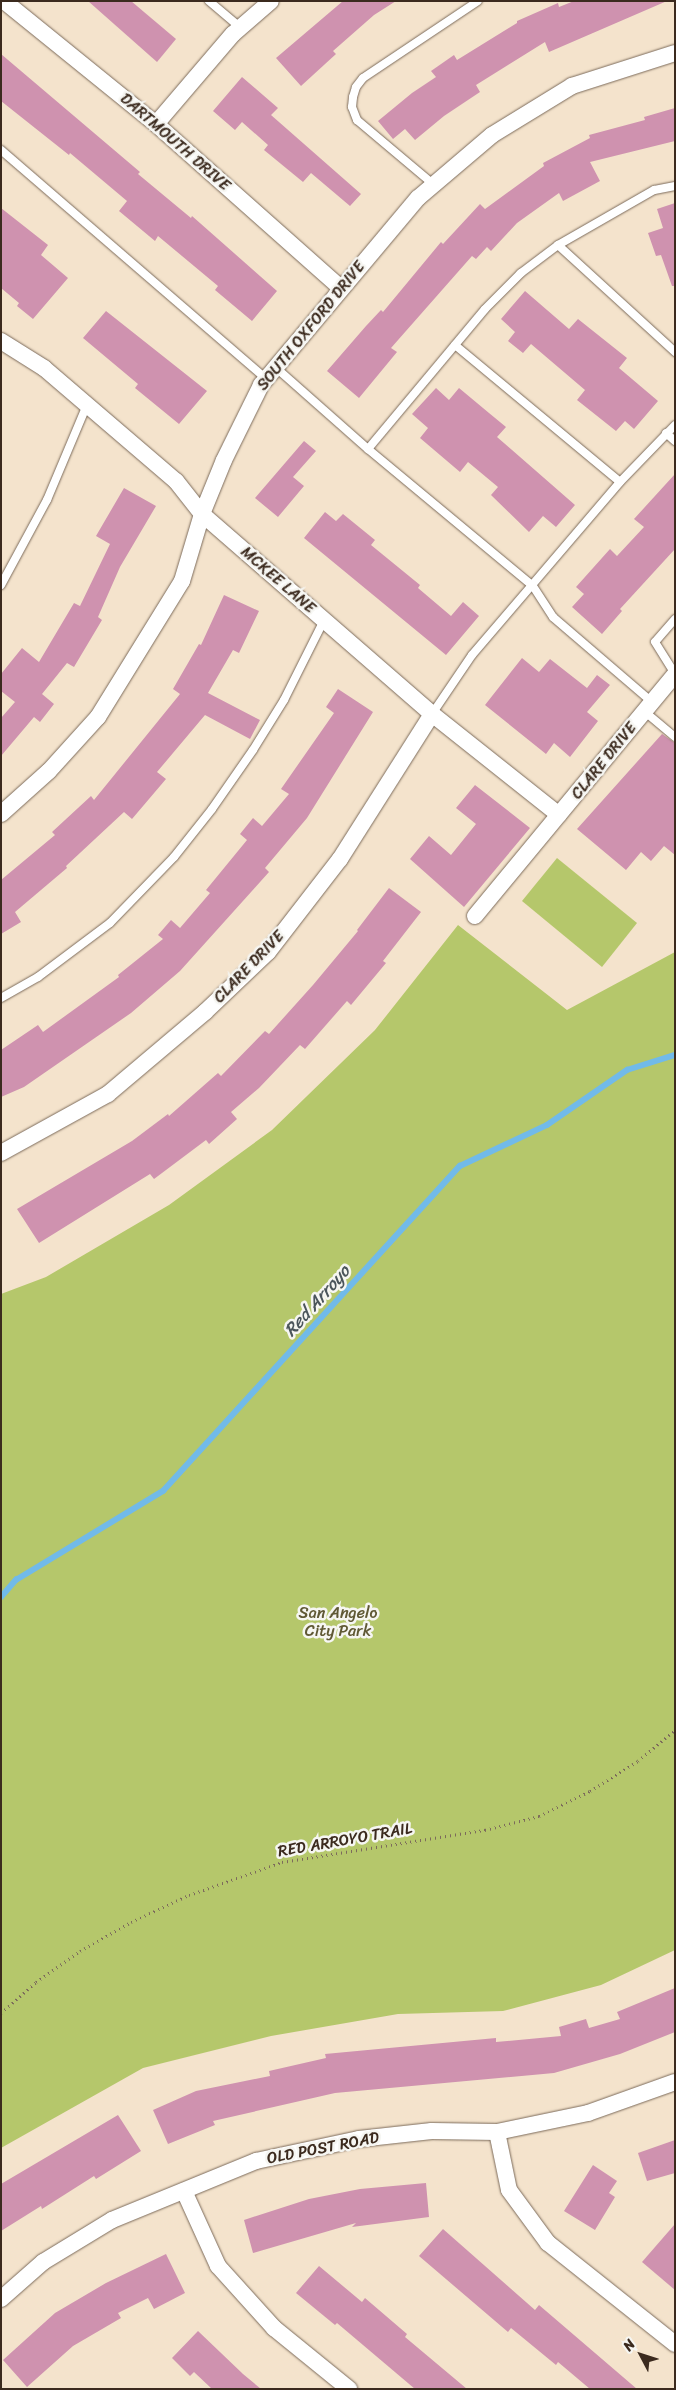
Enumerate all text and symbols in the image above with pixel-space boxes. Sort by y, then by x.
street label: DARTMOUTH DRIVE [116,89,234,195]
street label: SOUTH OXFORD DRIVE [253,257,369,395]
street label: MCKEE LANE [237,542,319,618]
street label: CLARE DRIVE [567,718,641,804]
street label: CLARE DRIVE [209,926,289,1008]
water label: Red Arroyo [279,1261,355,1341]
park label: San Angelo City Park [299,1603,377,1641]
street label: RED ARROYO TRAIL [276,1819,414,1861]
street label: OLD POST ROAD [265,2128,381,2168]
north arrow [616,2330,666,2380]
text: N [616,2333,642,2357]

